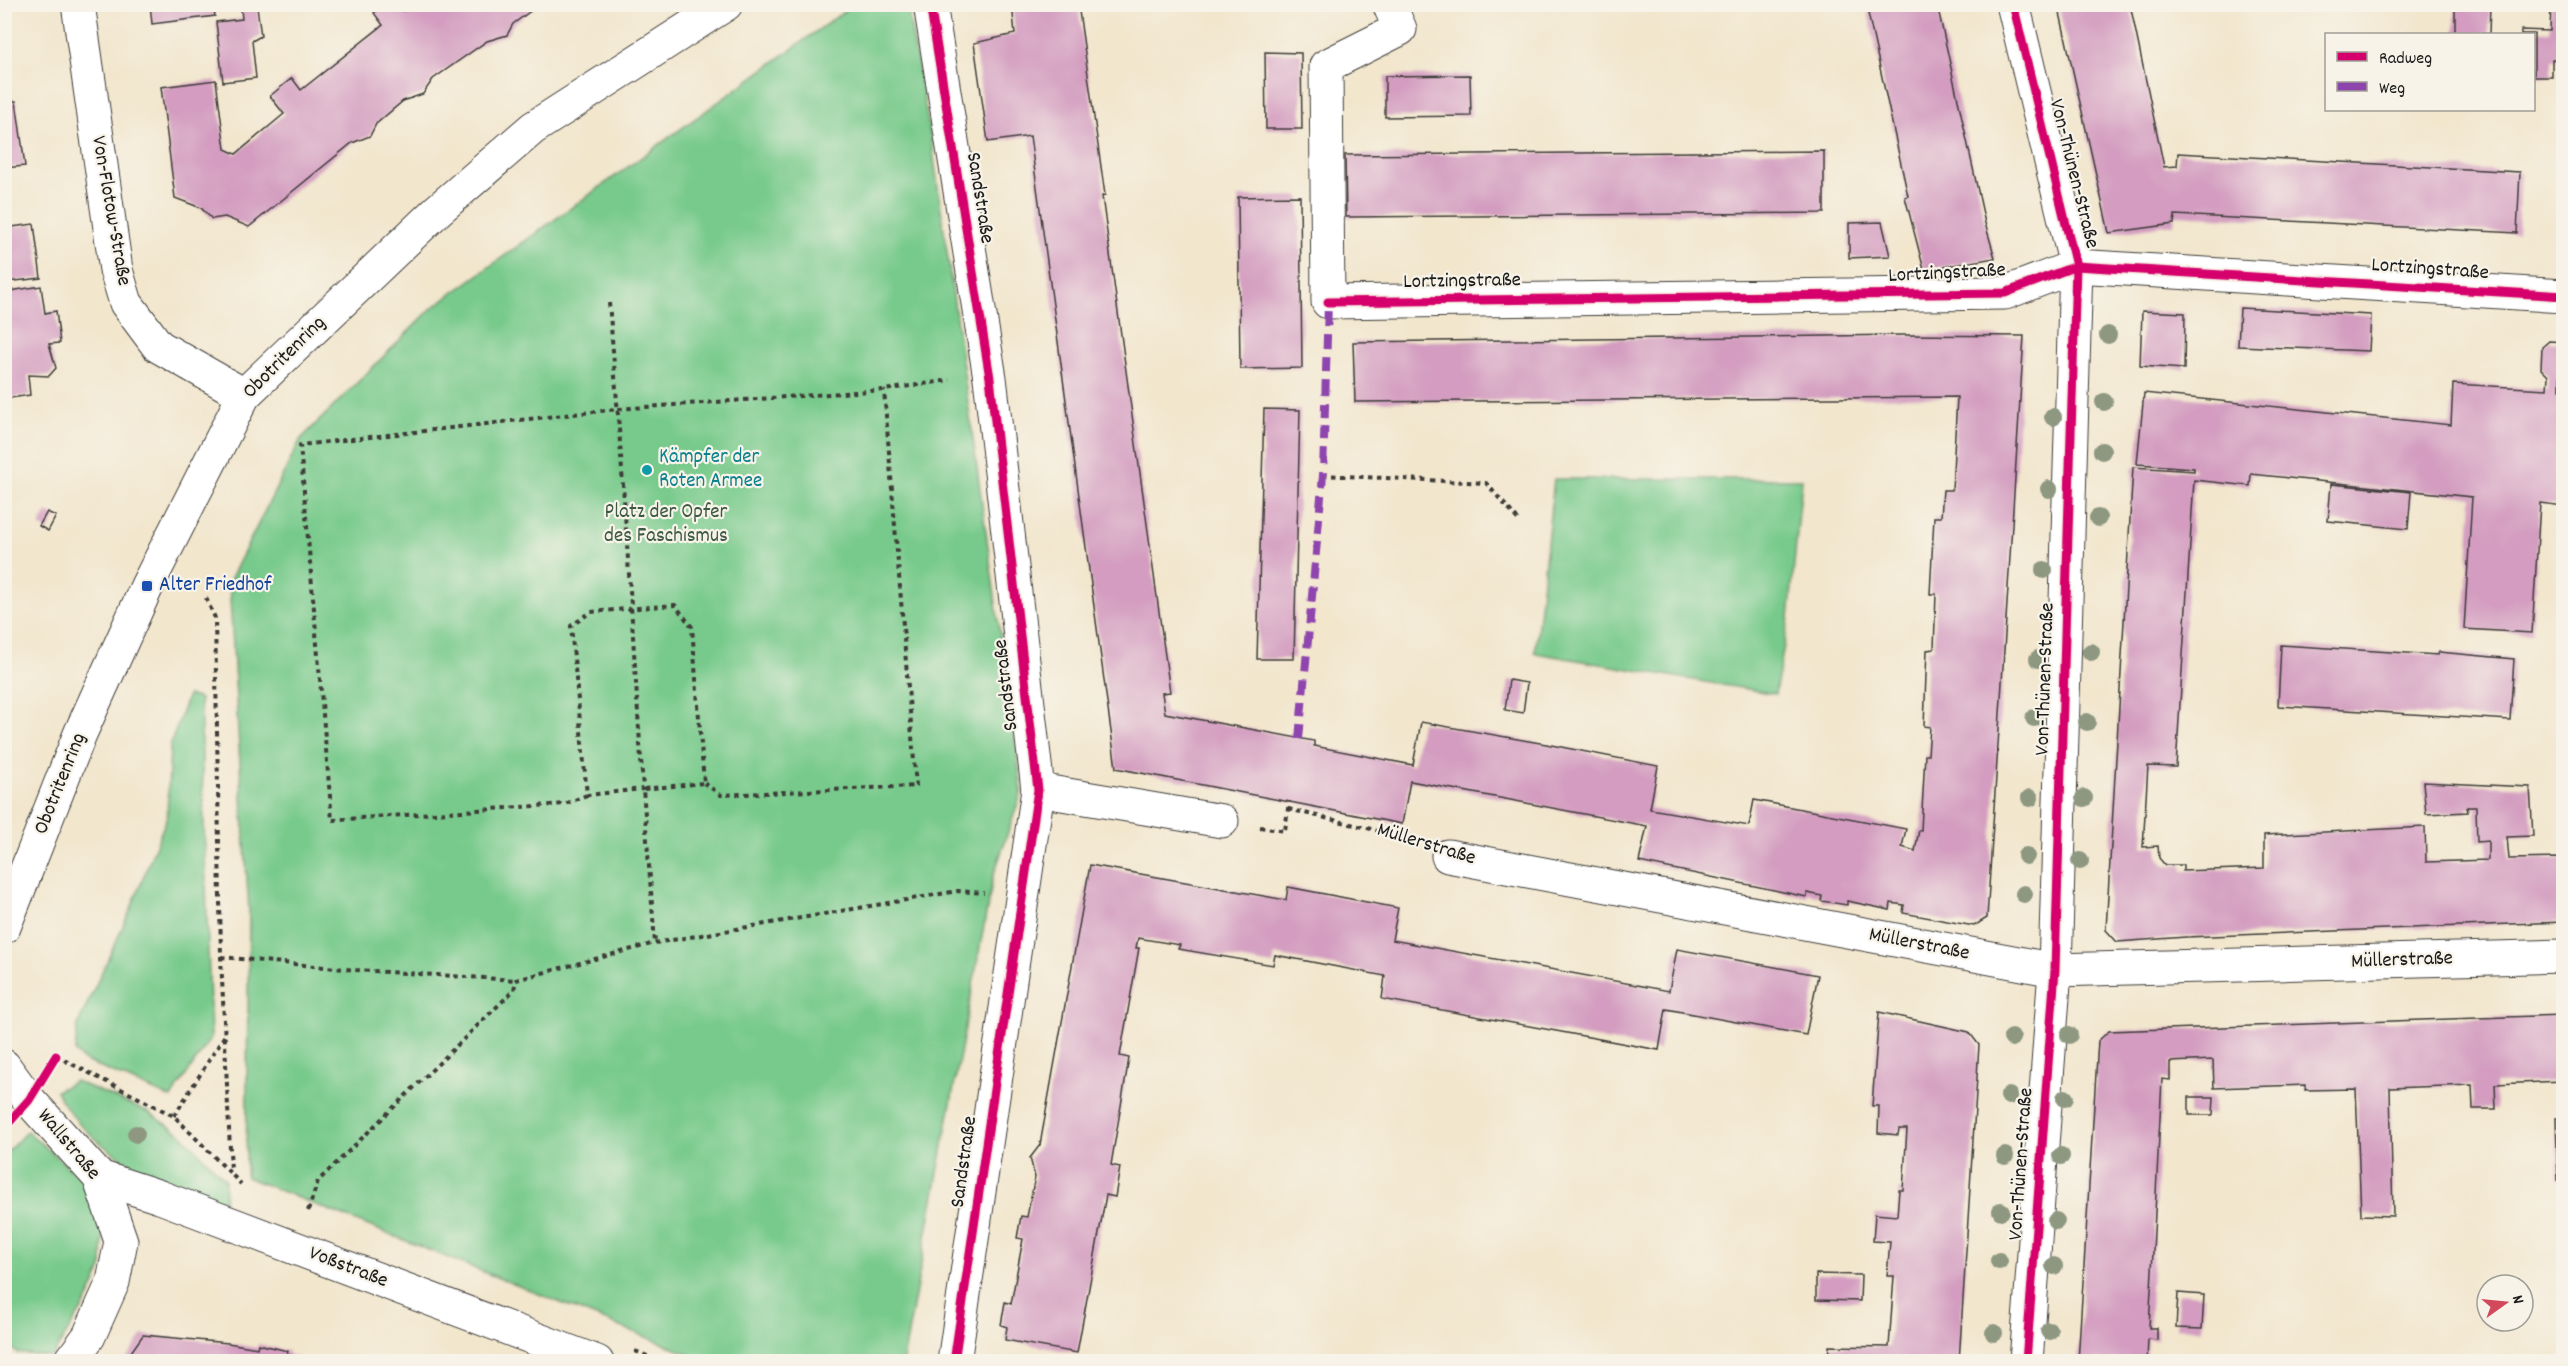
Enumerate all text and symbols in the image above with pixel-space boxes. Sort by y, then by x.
legend [2325,33,2535,111]
text: Radweg [2379,47,2432,72]
text: Weg [2379,77,2405,102]
street label: Von-Thünen-Straße [2040,96,2106,252]
street label: Von-Flotow-Straße [82,134,138,288]
street label: Sandstraße [957,150,1001,246]
street label: Lortzingstraße [2370,251,2490,289]
street label: Lortzingstraße [1887,256,2007,292]
street label: Lortzingstraße [1403,266,1521,298]
street label: Obotritenring [237,310,333,406]
place label: Kämpfer der Roten Armee [659,443,762,497]
marker: Kämpfer der Roten Armee [640,463,654,477]
park label: Platz der Opfer des Faschismus [604,498,728,552]
place label: Alter Friedhof [159,571,272,601]
marker: Alter Friedhof [140,579,154,593]
street label: Von-Thünen-Straße [2028,602,2064,756]
street label: Sandstraße [986,637,1028,733]
street label: Obotritenring [27,729,95,839]
street label: Müllerstraße [1373,816,1479,874]
street label: Müllerstraße [1866,921,1972,969]
street label: Müllerstraße [2351,944,2453,978]
street label: Von-Thünen-Straße [2002,1087,2042,1241]
street label: Wallstraße [29,1103,107,1187]
street label: Sandstraße [944,1114,986,1210]
street label: Voßstraße [304,1239,392,1297]
north arrow [2475,1273,2535,1333]
text: N [2505,1293,2529,1307]

